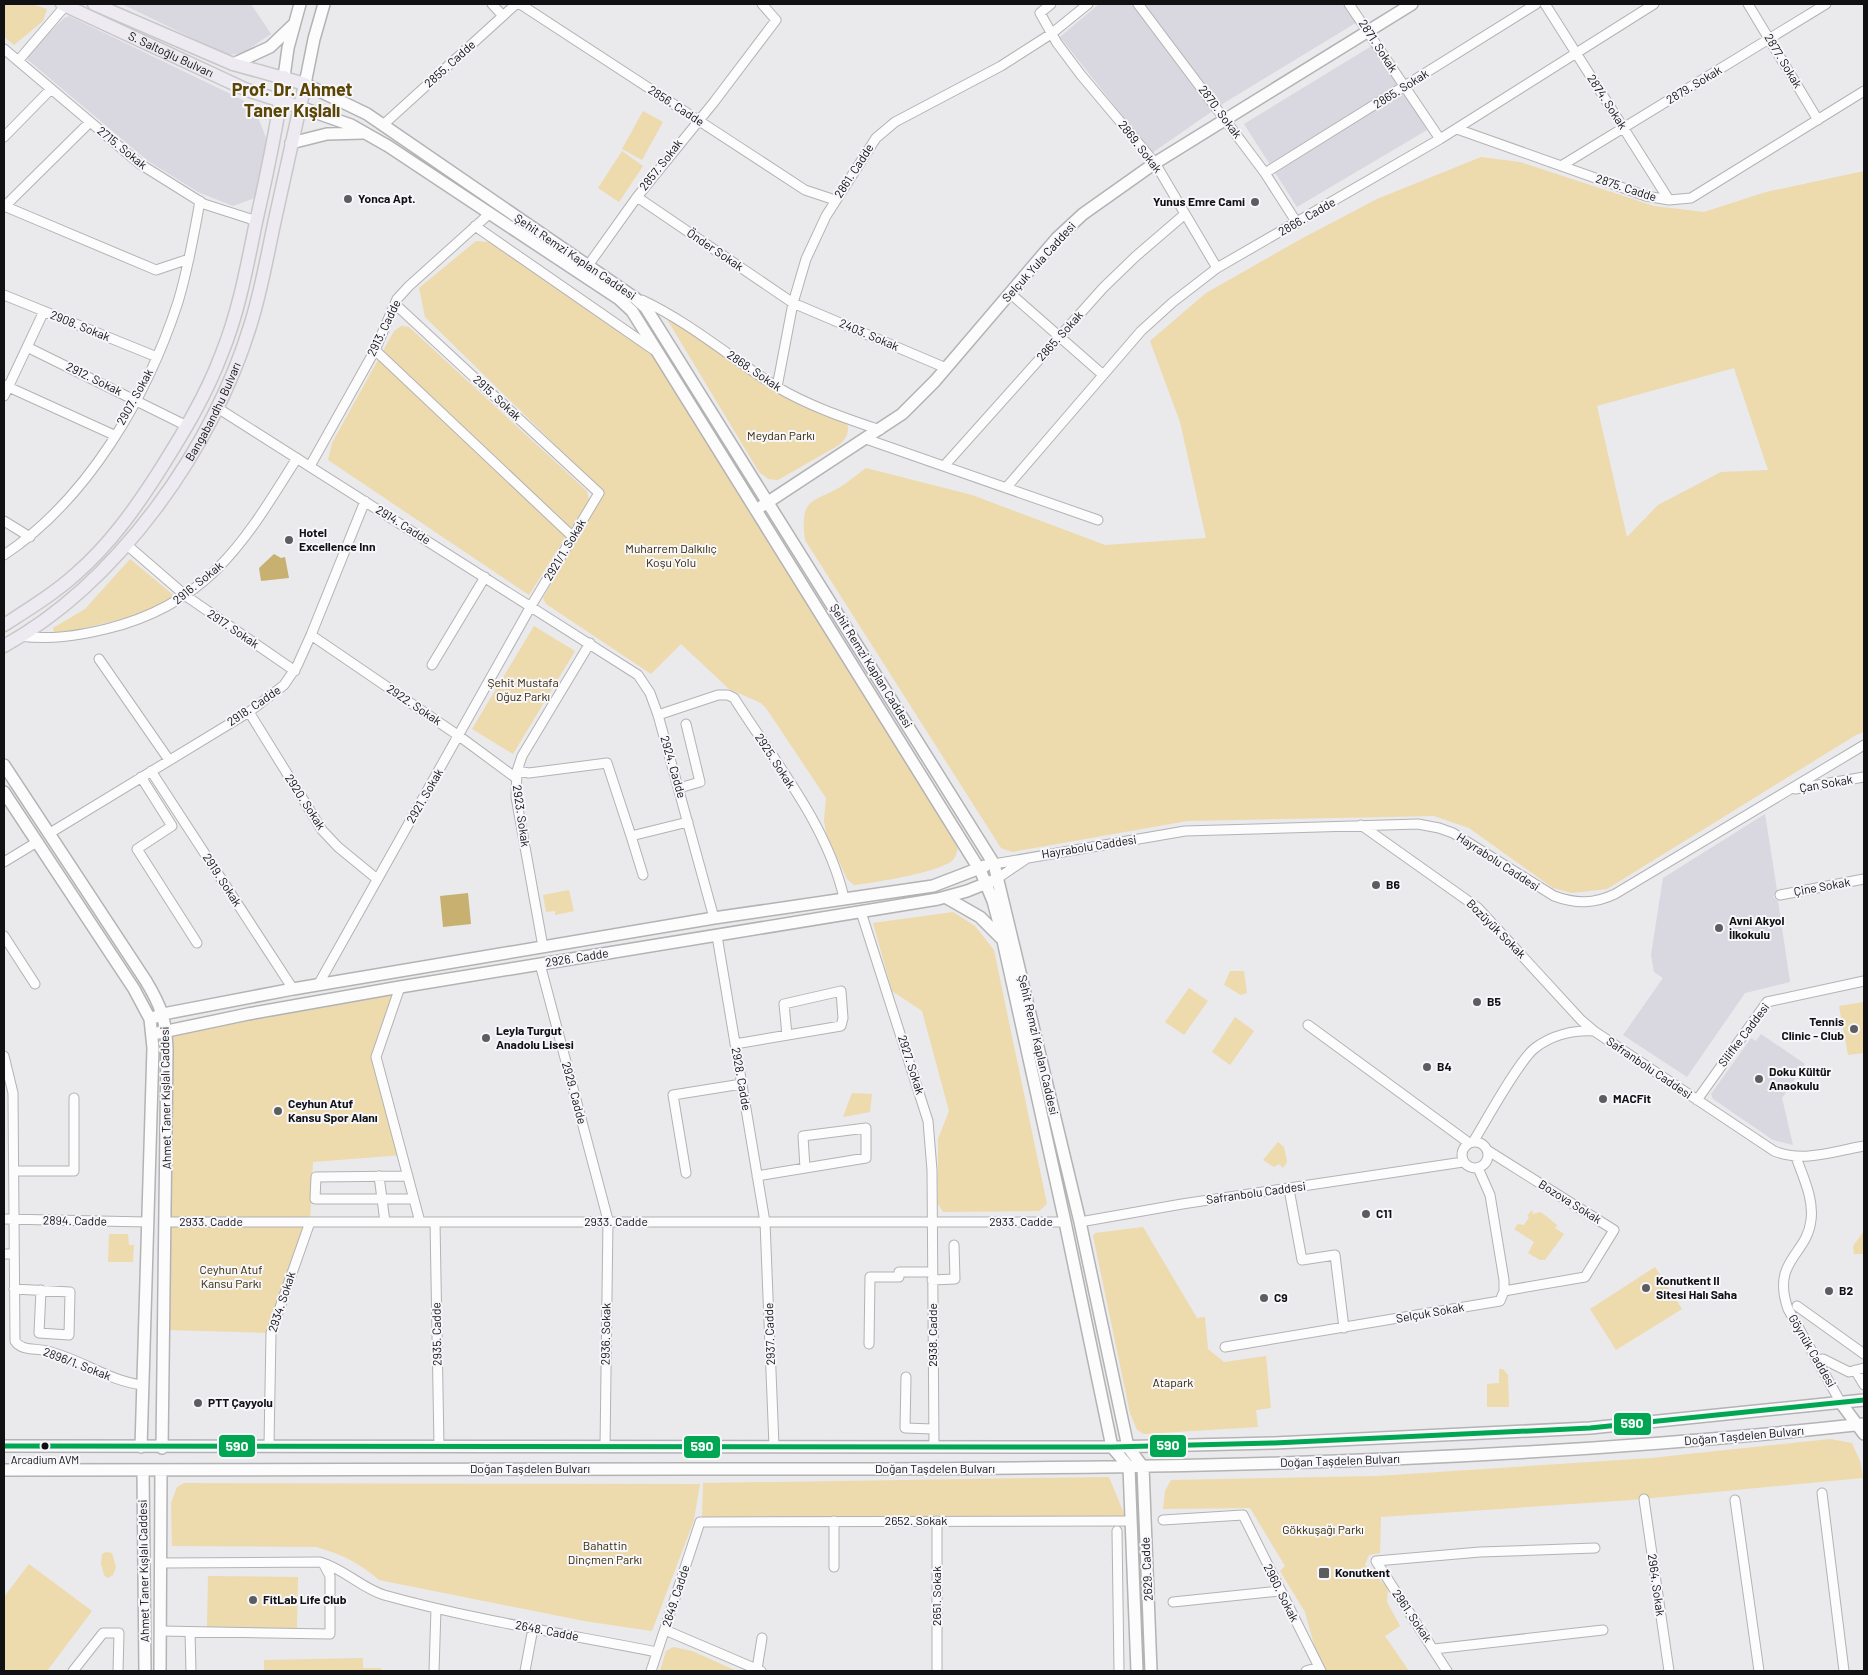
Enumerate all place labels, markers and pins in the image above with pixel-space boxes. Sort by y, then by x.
place label: Yonca Apt. [358,191,416,205]
marker: Yonca Apt. [342,193,354,205]
place label: Yunus Emre Cami [1153,194,1245,208]
marker: Yunus Emre Cami [1249,196,1261,208]
place label: Hotel Excellence Inn [299,525,376,553]
marker: Hotel Excellence Inn [283,534,295,546]
place label: B6 [1386,877,1400,891]
marker: B6 [1370,879,1382,891]
place label: Avni Akyol İlkokulu [1729,913,1784,941]
marker: Avni Akyol İlkokulu [1713,922,1725,934]
place label: B5 [1487,994,1501,1008]
marker: B5 [1471,996,1483,1008]
place label: Tennis Clinic - Club [1781,1014,1844,1042]
place label: Leyla Turgut Anadolu Lisesi [496,1023,574,1051]
marker: Tennis Clinic - Club [1848,1023,1860,1035]
marker: Leyla Turgut Anadolu Lisesi [480,1032,492,1044]
place label: B4 [1437,1059,1452,1073]
marker: B4 [1421,1061,1433,1073]
place label: Doku Kültür Anaokulu [1769,1064,1832,1092]
marker: Doku Kültür Anaokulu [1753,1073,1765,1085]
place label: MACFit [1613,1091,1651,1105]
marker: MACFit [1597,1093,1609,1105]
place label: Ceyhun Atuf Kansu Spor Alanı [288,1096,378,1124]
marker: Ceyhun Atuf Kansu Spor Alanı [272,1105,284,1117]
place label: C11 [1376,1206,1392,1220]
marker: C11 [1360,1208,1372,1220]
place label: Konutkent II Sitesi Halı Saha [1656,1273,1737,1301]
marker: Konutkent II Sitesi Halı Saha [1640,1282,1652,1294]
place label: B2 [1839,1283,1853,1297]
marker: B2 [1823,1285,1835,1297]
place label: C9 [1274,1290,1288,1304]
marker: C9 [1258,1292,1270,1304]
place label: PTT Çayyolu [208,1395,273,1409]
marker: PTT Çayyolu [192,1397,204,1409]
marker: Arcadium AVM [40,1441,50,1451]
place label: Arcadium AVM [11,1453,79,1466]
place label: Konutkent [1335,1565,1390,1579]
marker: Konutkent [1317,1566,1331,1580]
place label: FitLab Life Club [263,1592,347,1606]
marker: FitLab Life Club [247,1594,259,1606]

